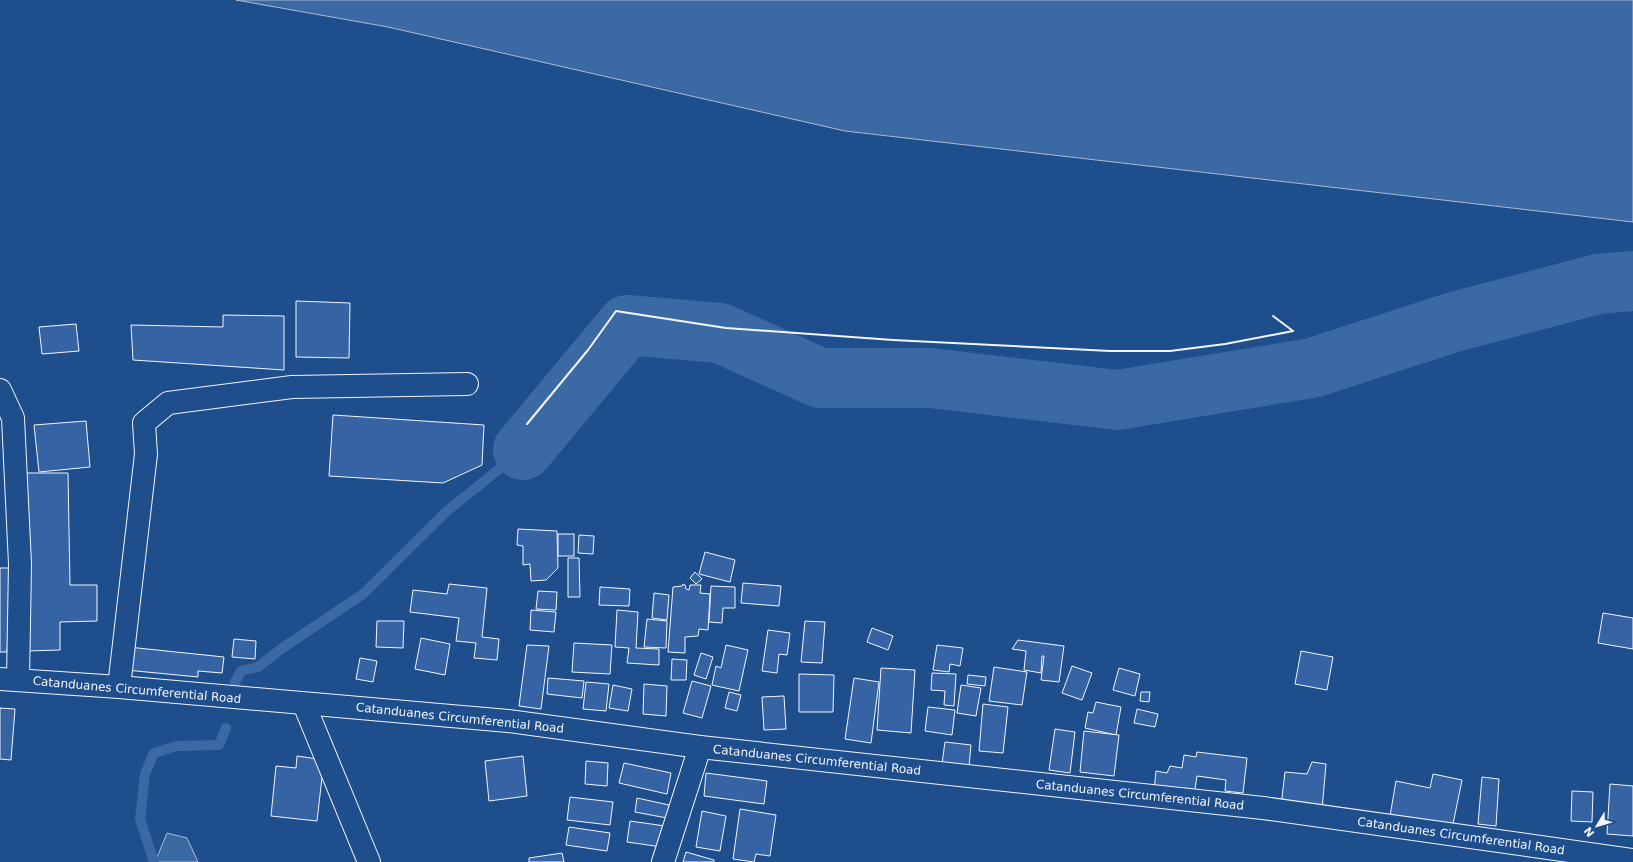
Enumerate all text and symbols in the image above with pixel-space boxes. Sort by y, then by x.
street label: Catanduanes Circumferential Road [32,674,242,706]
street label: Catanduanes Circumferential Road [355,700,565,736]
street label: Catanduanes Circumferential Road [712,742,922,778]
street label: Catanduanes Circumferential Road [1035,777,1245,813]
north arrow [1577,806,1617,846]
street label: Catanduanes Circumferential Road [1356,815,1566,857]
text: N [1582,824,1597,839]

